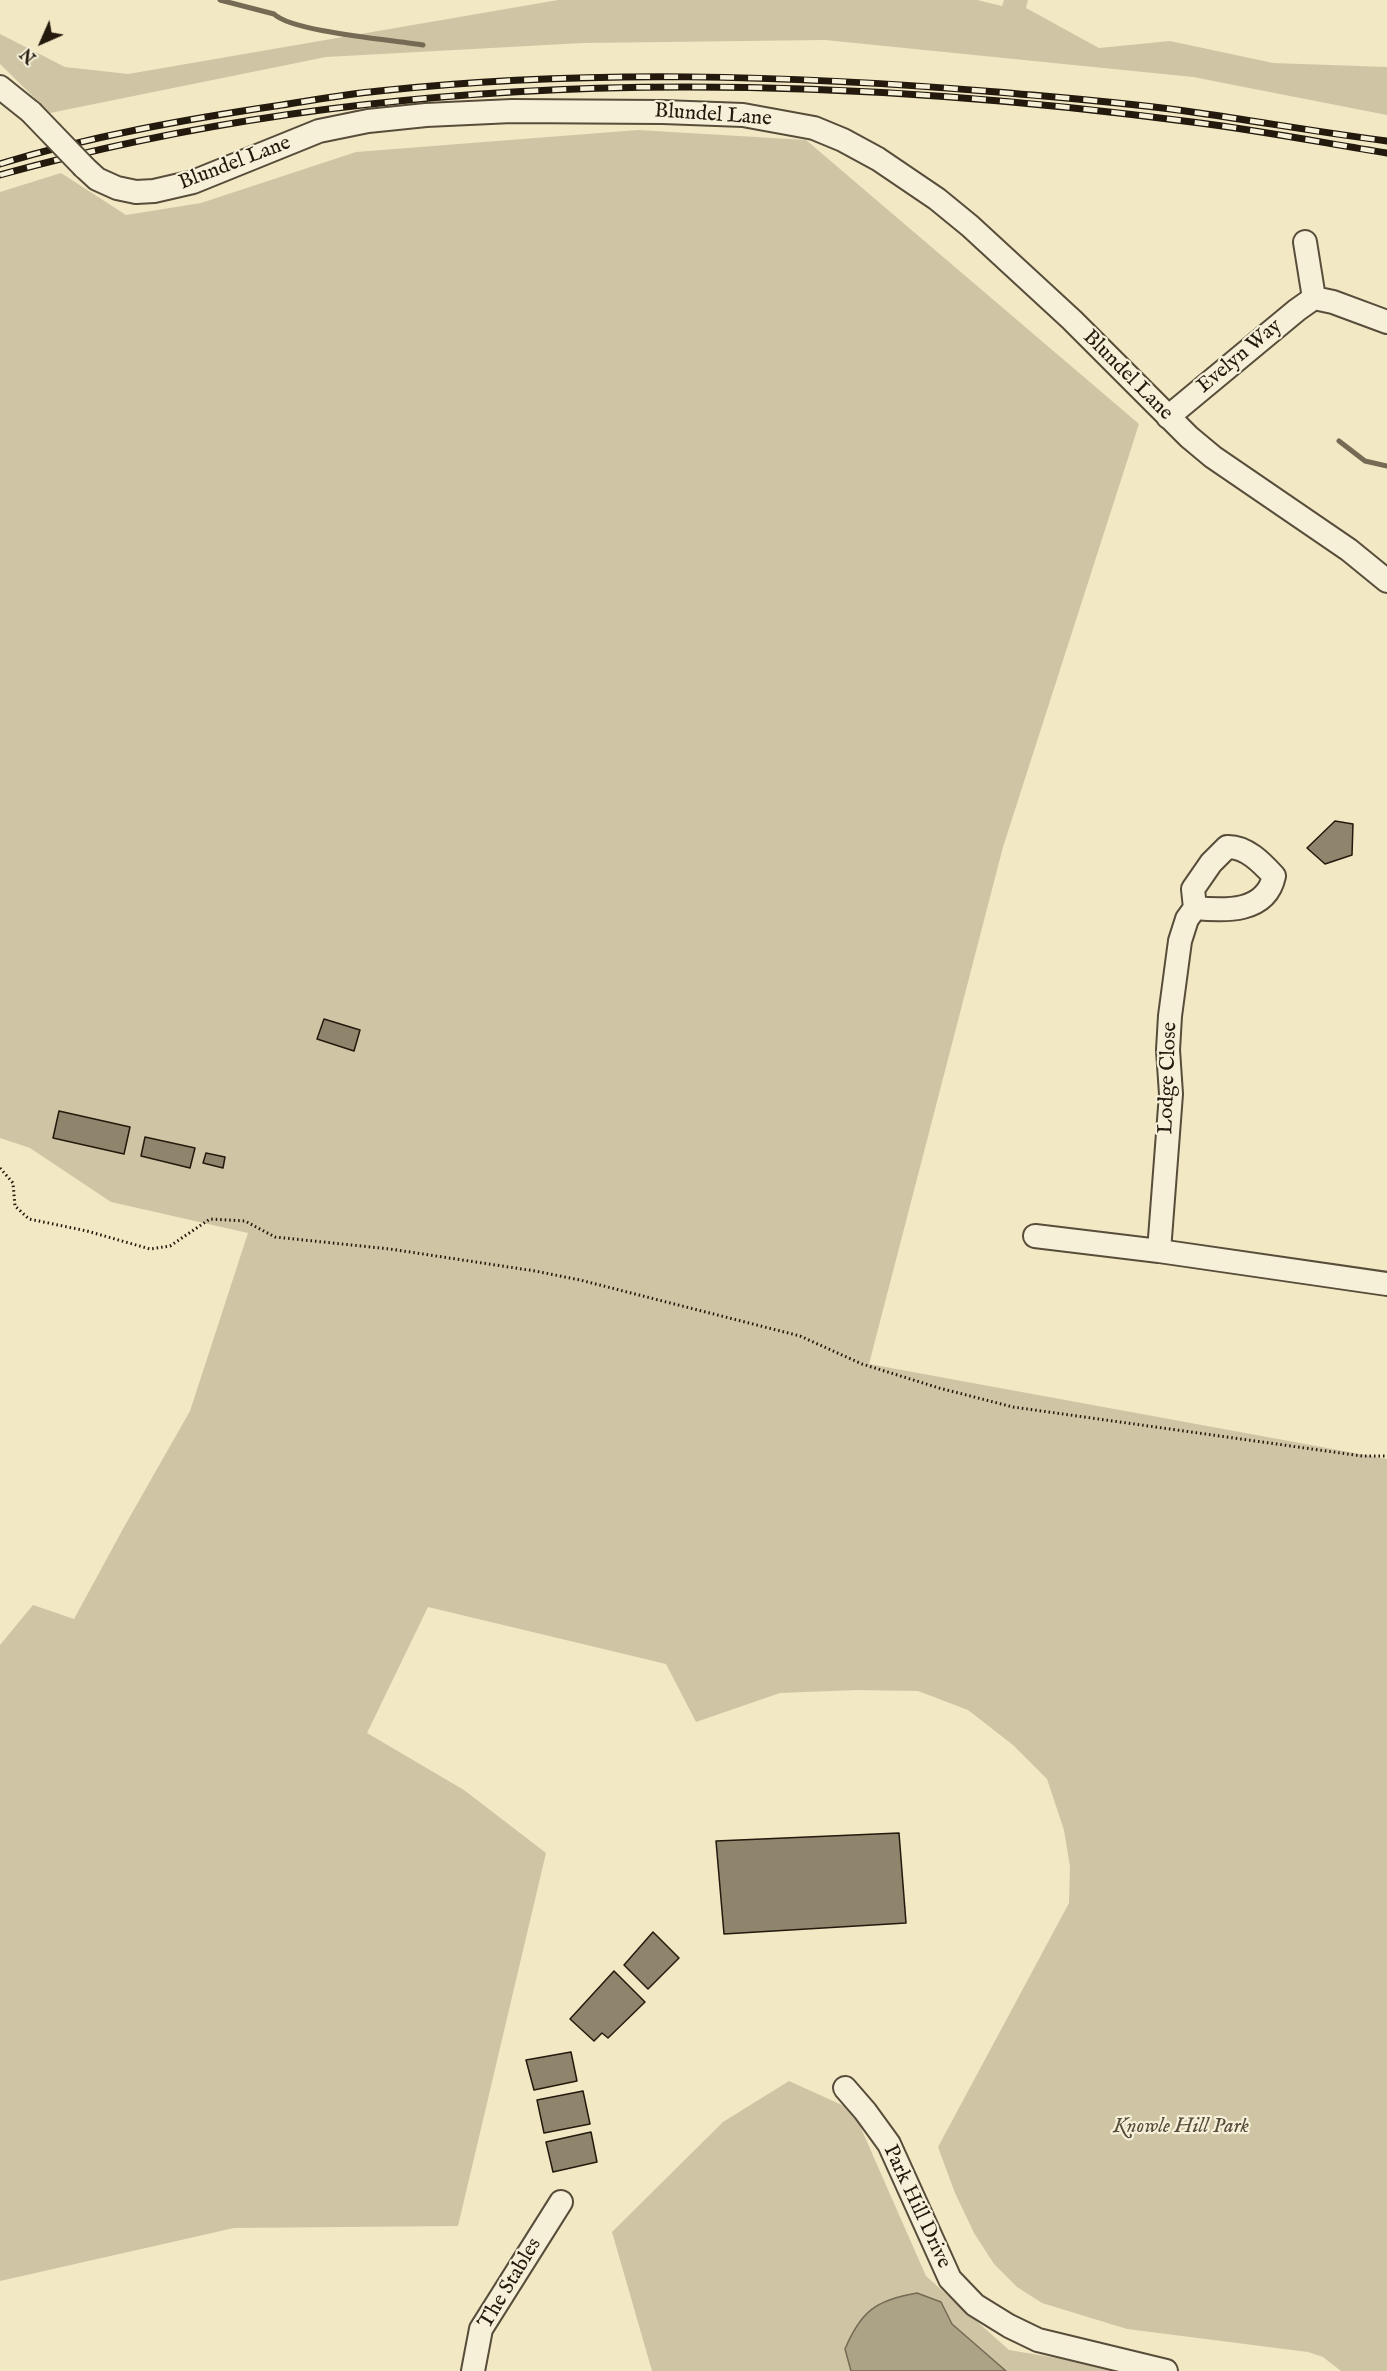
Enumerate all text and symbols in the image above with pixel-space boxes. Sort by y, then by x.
north arrow [12,12,72,72]
text: N [17,43,41,67]
street label: Blundel Lane [653,99,773,133]
street label: Blundel Lane [176,131,294,197]
street label: Evelyn Way [1193,314,1287,400]
street label: Blundel Lane [1077,326,1177,426]
street label: Lodge Close [1154,1021,1184,1135]
park label: Knowle Hill Park [1113,2115,1249,2141]
street label: Park Hill Drive [876,2141,956,2273]
street label: The Stables [474,2234,548,2334]

